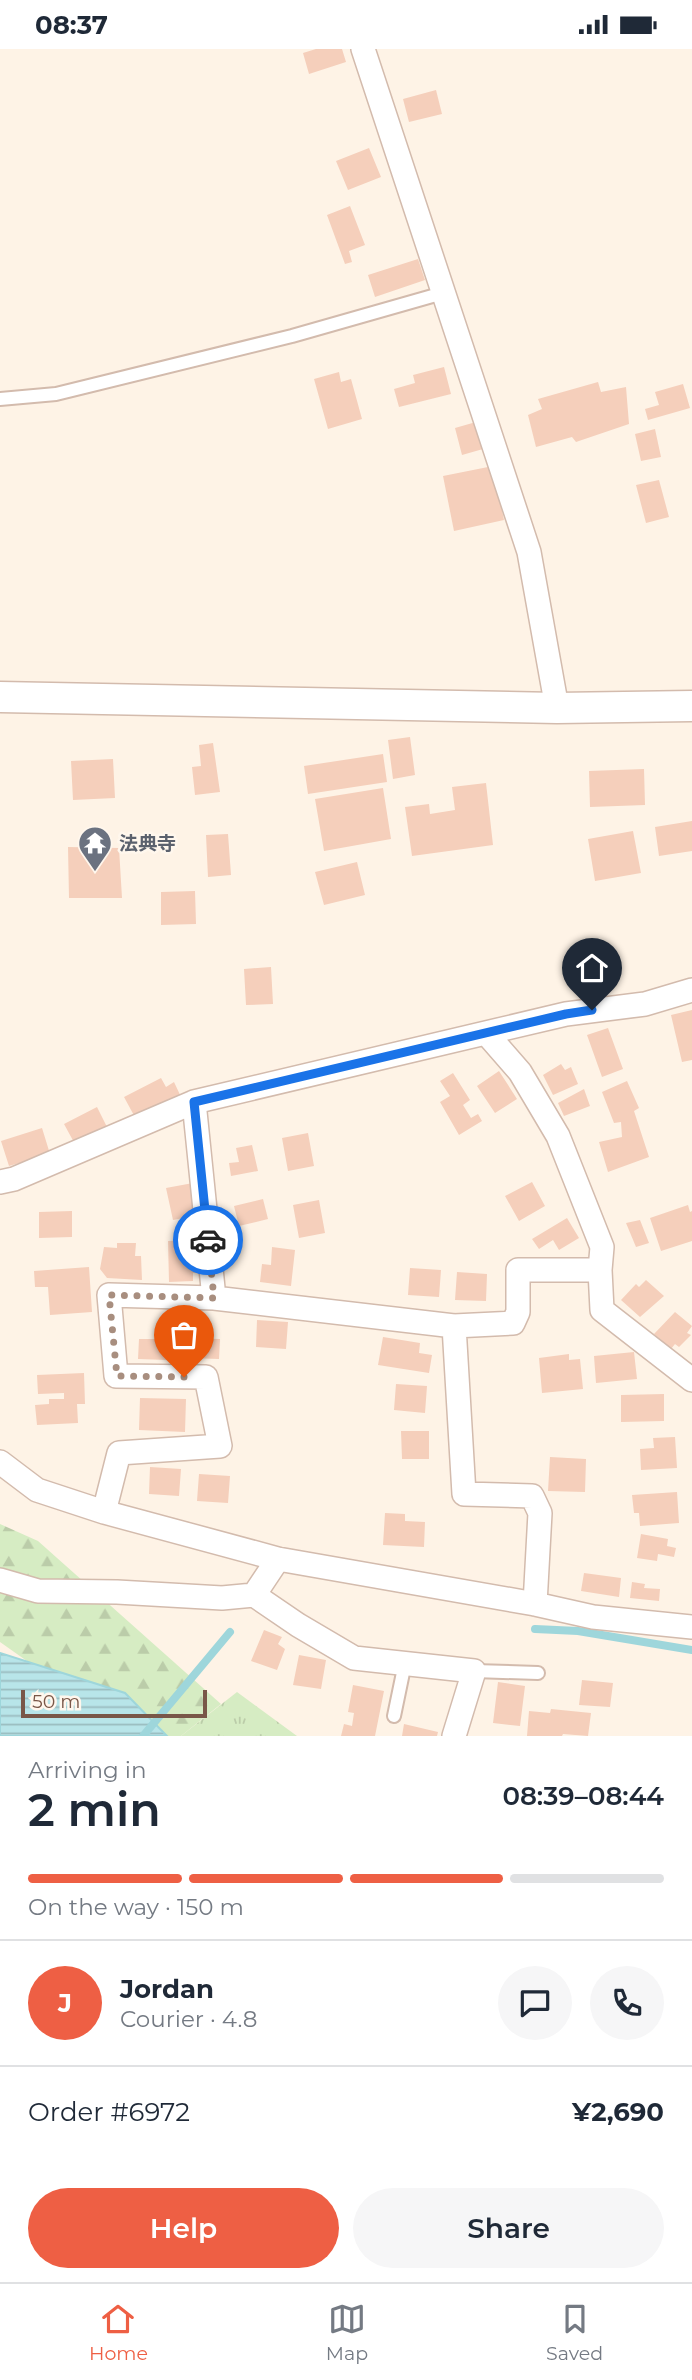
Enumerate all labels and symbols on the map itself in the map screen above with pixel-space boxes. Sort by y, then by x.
temple icon: 法典寺 [76,824,114,873]
place label: 法典寺 [119,832,176,855]
pin [562,938,622,1010]
courier [173,1205,243,1275]
pin [154,1305,214,1377]
scale bar [21,1687,206,1719]

